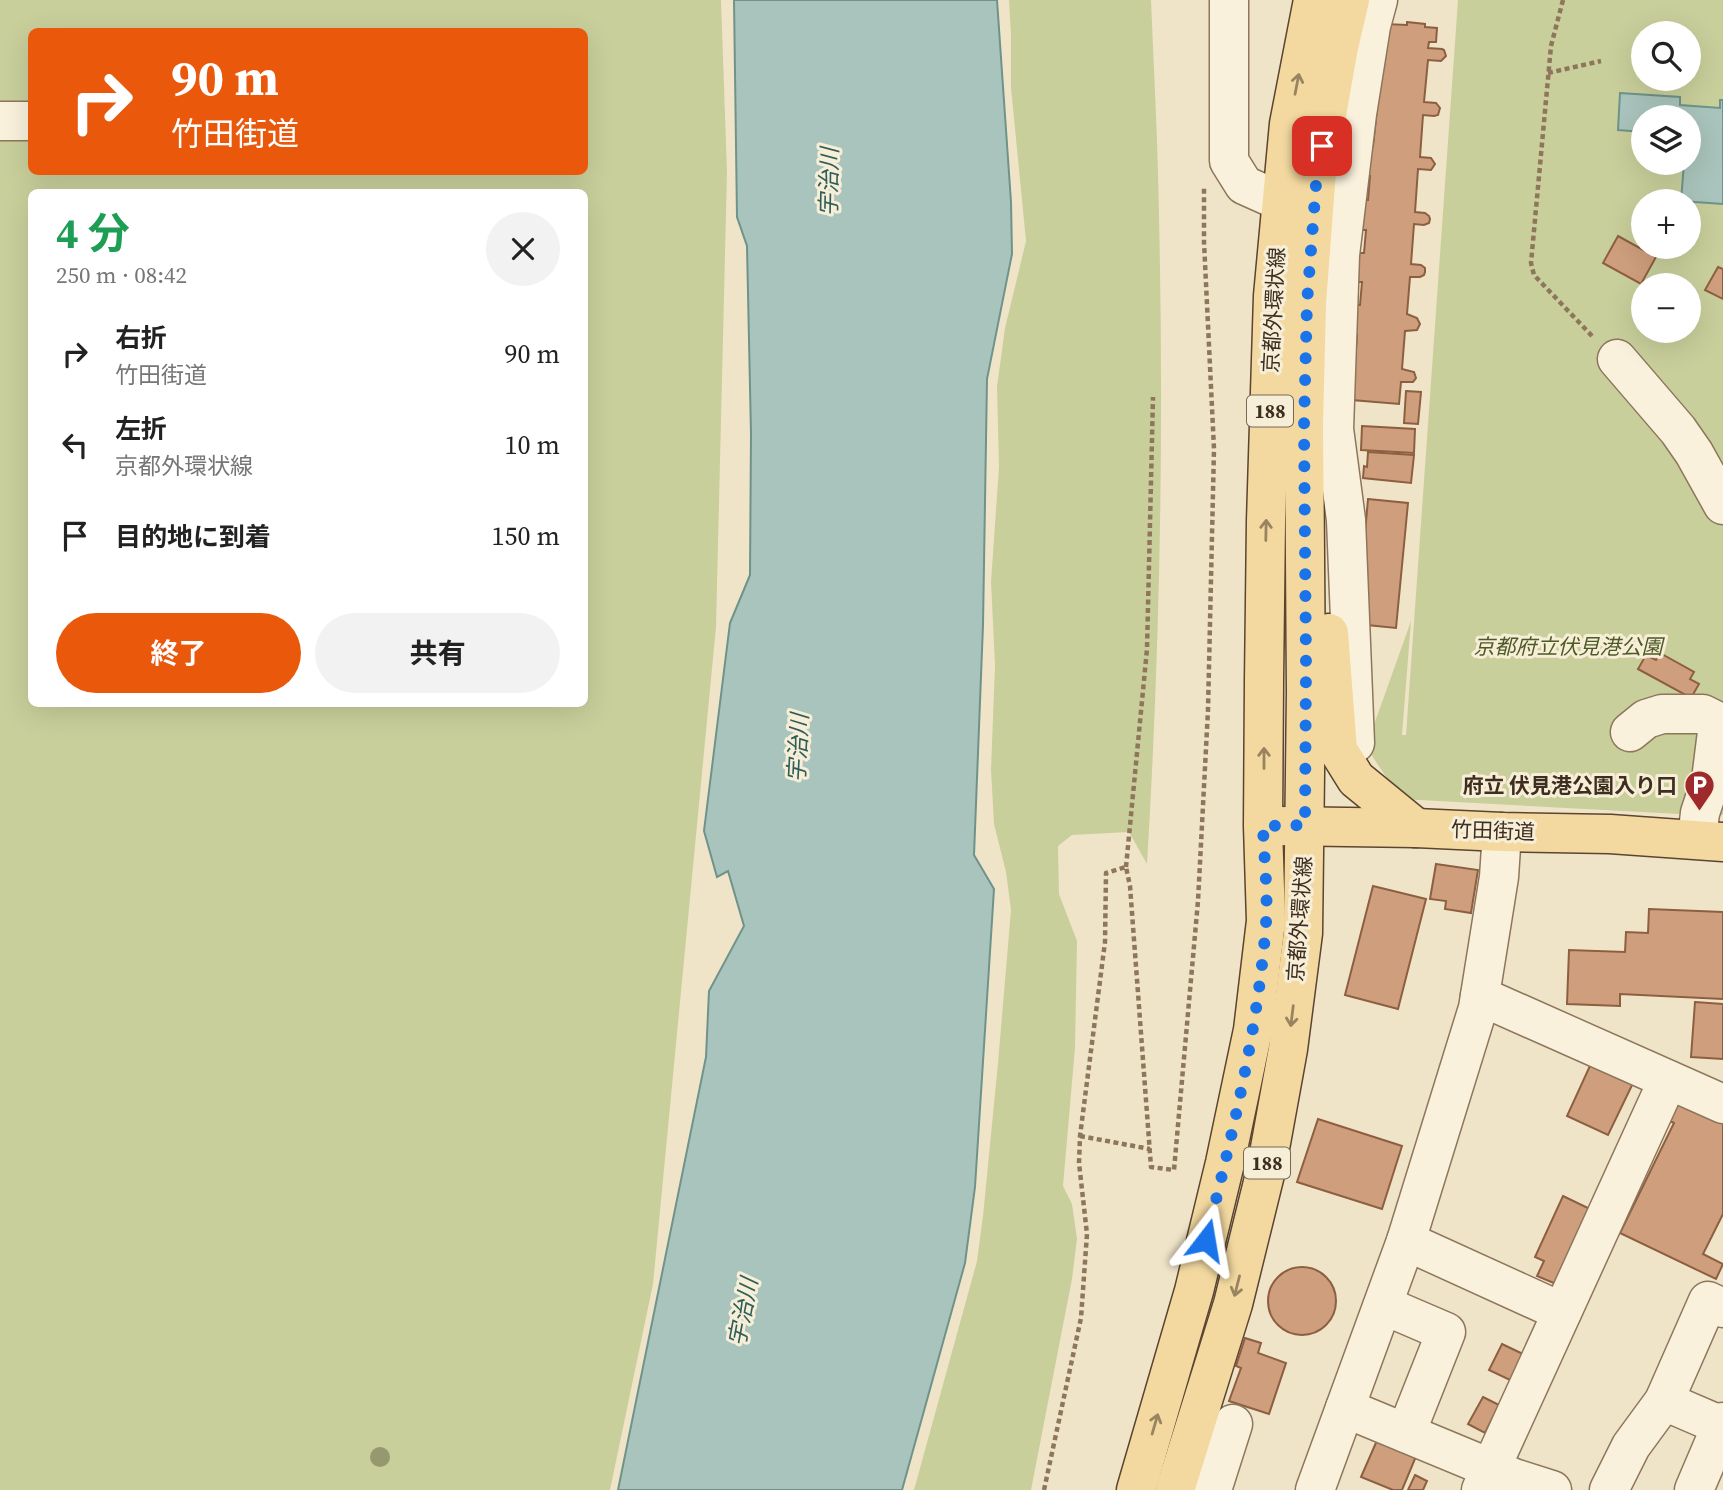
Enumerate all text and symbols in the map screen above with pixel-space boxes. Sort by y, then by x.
map controls [1631,21,1701,343]
button: search [1631,21,1701,91]
text: 90 m [171,44,279,111]
icon: right [56,56,147,147]
one-way arrow [1290,73,1304,96]
button: layers [1631,105,1701,175]
text: 竹田街道 [171,112,299,156]
pin [1292,116,1352,176]
icon: arrive [1303,127,1341,165]
water label: 宇治川 [812,144,846,217]
button: + [1631,189,1701,259]
text: 4 分 [56,204,130,262]
button: close [486,212,560,286]
street label: 京都外環状線 [1256,246,1291,374]
text: 250 m · 08:42 [56,259,187,291]
button: − [1631,273,1701,343]
text: 右折 [115,320,167,356]
icon: right [56,335,94,373]
text: 90 m [505,336,560,372]
text: 竹田街道 [115,359,207,391]
road number: 188 [1247,396,1293,426]
text: 左折 [115,411,167,447]
icon: left [56,426,94,464]
text: 10 m [505,427,560,463]
text: 京都外環状線 [115,450,253,482]
icon: arrive [56,517,94,555]
text: 150 m [492,518,560,554]
text: 目的地に到着 [115,519,271,555]
one-way arrow [1259,519,1273,542]
button: 終了 [56,613,301,693]
button: 共有 [315,613,560,693]
park label: 京都府立伏見港公園 [1474,632,1665,661]
water label: 宇治川 [780,710,816,783]
one-way arrow [1257,746,1271,769]
parking icon: 府立 伏見港公園入り口 [1683,769,1717,813]
place label: 府立 伏見港公園入り口 [1463,771,1677,800]
street label: 竹田街道 [1451,815,1535,846]
street label: 京都外環状線 [1281,855,1318,983]
one-way arrow [1286,1004,1299,1026]
road number: 188 [1244,1148,1290,1178]
position arrow [1169,1203,1243,1277]
water label: 宇治川 [721,1272,766,1349]
one-way arrow [1230,1274,1243,1297]
one-way arrow [1149,1414,1162,1436]

